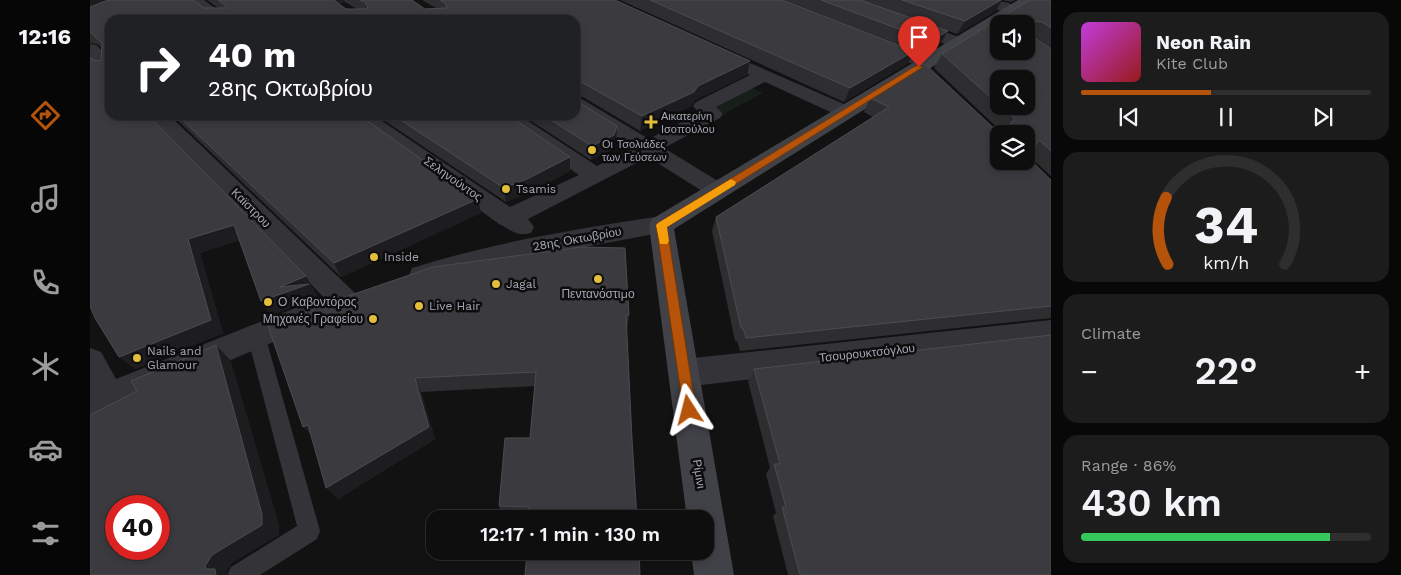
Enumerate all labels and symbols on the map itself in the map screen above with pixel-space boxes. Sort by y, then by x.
pin [898,16,940,67]
place label: Αικατερίνη Ισοπούλου [661,110,715,136]
marker: Αικατερίνη Ισοπούλου [645,116,657,128]
place label: Οι Τσολιάδες των Γεύσεων [602,138,667,164]
marker: Οι Τσολιάδες των Γεύσεων [586,144,598,156]
street label: Σεληνούντος [421,154,485,204]
place label: Tsamis [516,182,556,196]
marker: Tsamis [500,183,512,195]
street label: Καϊστρου [228,185,274,231]
street label: 28ης Οκτωβρίου [532,224,622,254]
place label: Inside [384,250,419,264]
marker: Inside [368,251,380,263]
marker: Πεντανόστιμο [592,273,604,285]
place label: Jagal [506,277,537,291]
marker: Jagal [490,278,502,290]
place label: Πεντανόστιμο [561,287,635,301]
place label: Ο Καβοντόρος [278,295,357,309]
marker: Ο Καβοντόρος [262,296,274,308]
place label: Live Hair [429,299,480,313]
marker: Live Hair [413,300,425,312]
place label: Μηχανές Γραφείου [263,312,363,326]
marker: Μηχανές Γραφείου [367,313,379,325]
street label: Τσουρουκτσόγλου [818,341,916,365]
place label: Nails and Glamour [147,344,202,372]
marker: Nails and Glamour [131,352,143,364]
position arrow [662,383,714,435]
street label: Ρίμινι [690,458,708,490]
speed limit sign: 40 [105,495,170,560]

